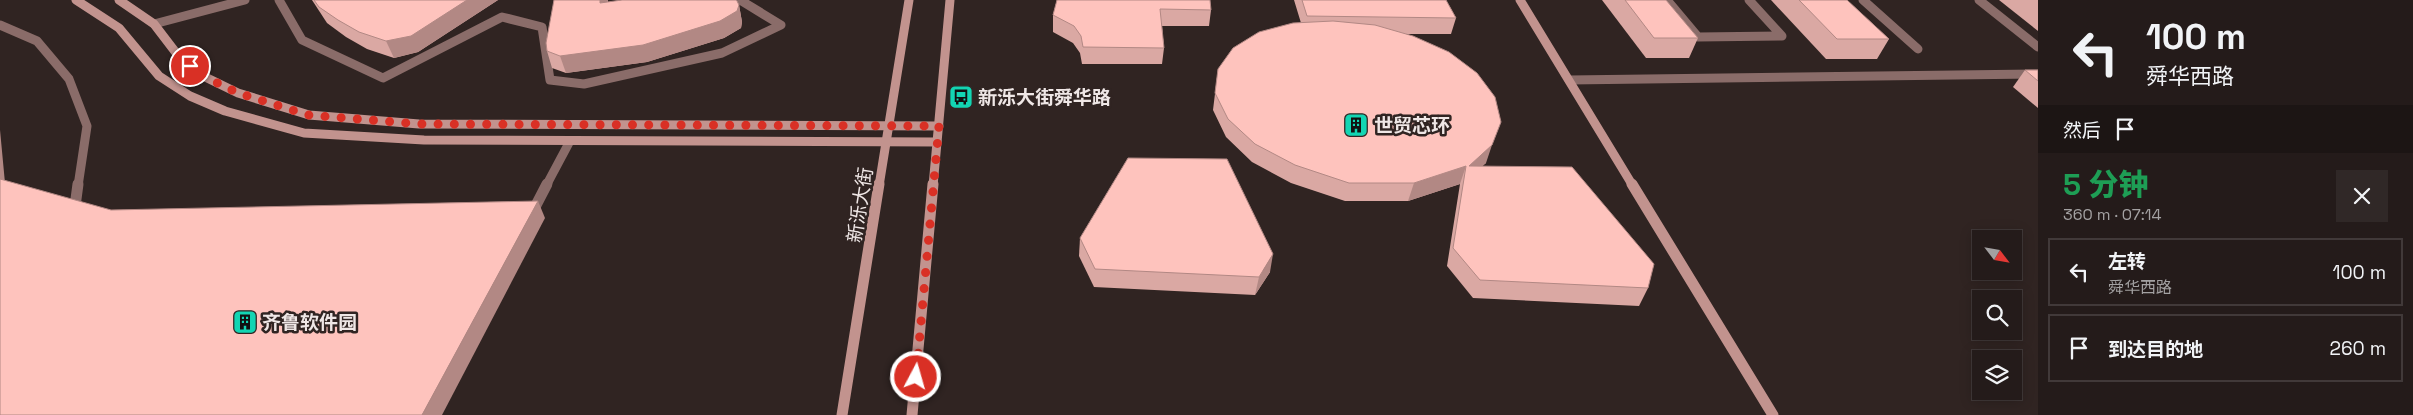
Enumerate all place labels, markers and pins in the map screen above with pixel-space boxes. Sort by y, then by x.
pin [169,45,211,87]
bus stop icon: 新泺大街舜华路 [948,84,974,110]
place label: 新泺大街舜华路 [978,85,1111,110]
building icon: 世贸芯环 [1343,112,1369,138]
place label: 世贸芯环 [1374,113,1450,138]
building icon: 齐鲁软件园 [232,309,258,335]
place label: 齐鲁软件园 [262,310,357,335]

